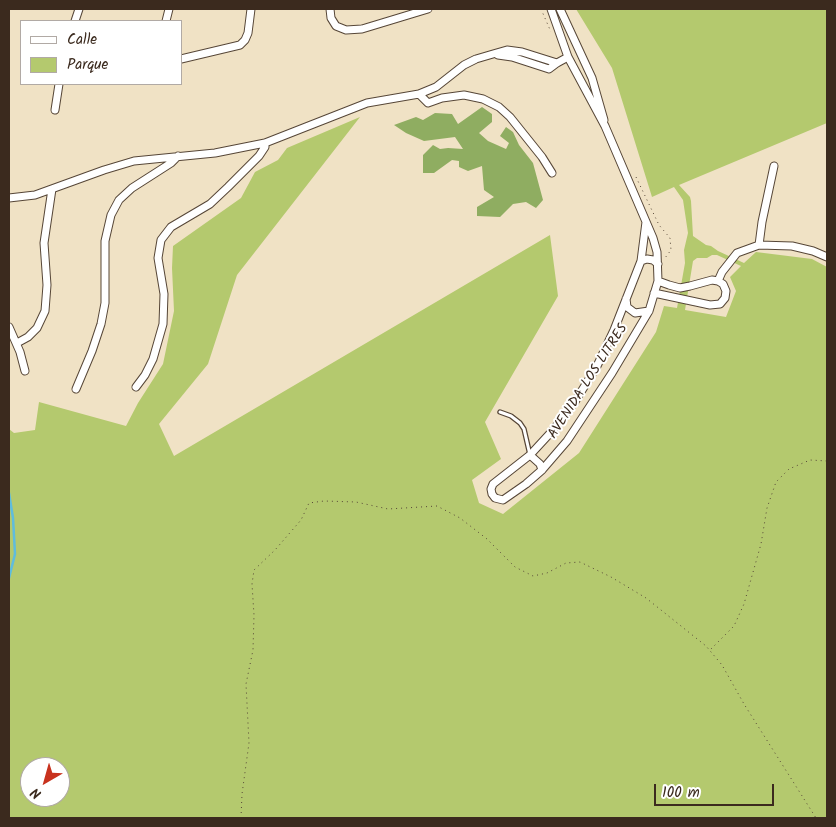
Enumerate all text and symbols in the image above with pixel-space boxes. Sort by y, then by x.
legend [20,20,182,85]
text: Calle [67,28,97,52]
text: Parque [67,53,108,77]
street label: AVENIDA LOS LITRES [546,321,632,443]
north arrow [20,757,70,807]
scale bar [656,774,776,806]
text: 100 m [662,781,700,805]
text: N [26,782,47,804]

